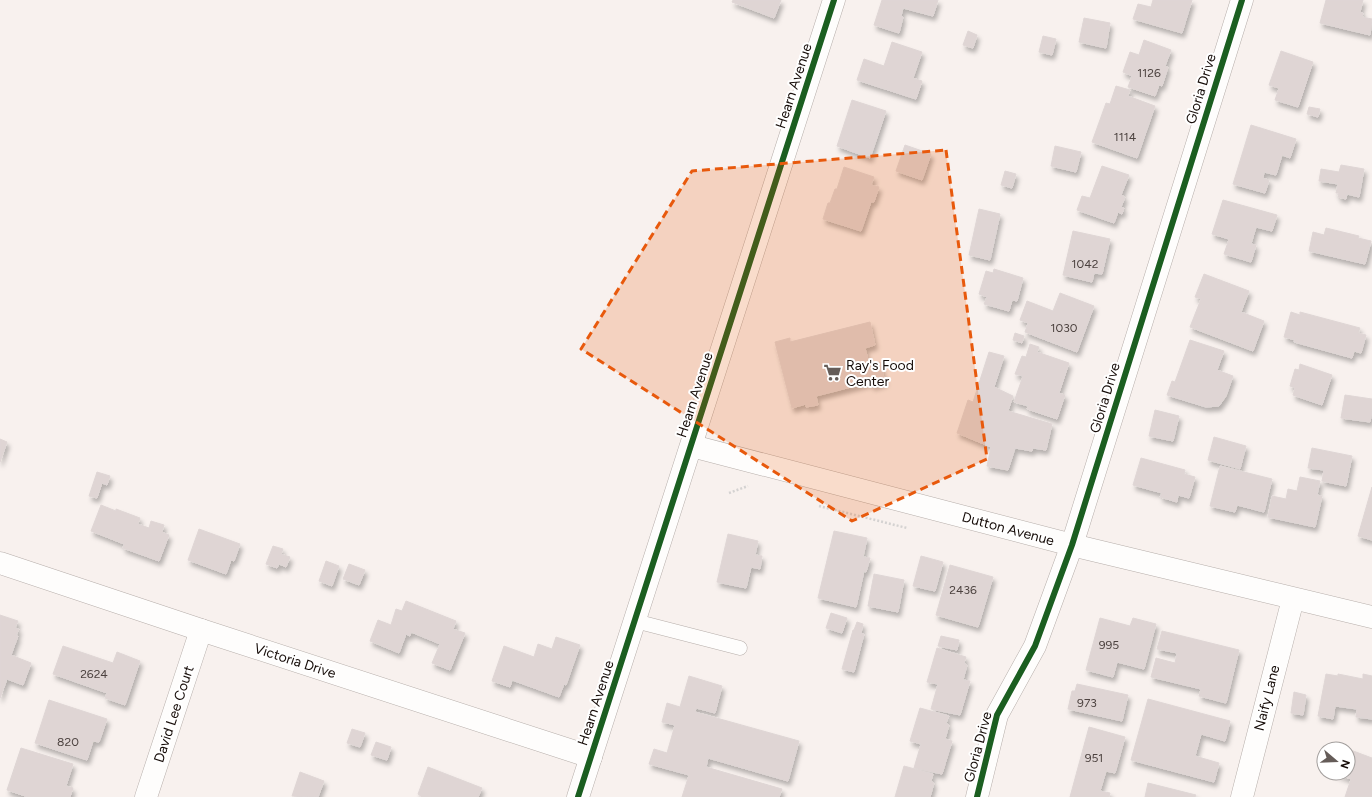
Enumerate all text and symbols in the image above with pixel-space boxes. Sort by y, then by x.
street label: Hearn Avenue [772,41,816,131]
street label: Gloria Drive [1182,51,1220,126]
house number: 1126 [1137,66,1161,80]
house number: 1114 [1114,130,1137,144]
house number: 1042 [1072,257,1098,271]
house number: 1030 [1051,321,1078,335]
street label: Hearn Avenue [673,350,717,440]
place label: Ray's Food Center [846,357,914,390]
street label: Gloria Drive [1086,360,1124,435]
supermarket icon: Ray's Food Center [823,363,843,383]
street label: Dutton Avenue [960,509,1056,550]
house number: 2436 [949,583,977,597]
house number: 995 [1099,638,1119,652]
street label: Victoria Drive [252,640,338,682]
street label: Hearn Avenue [574,658,618,748]
street label: David Lee Court [150,663,198,765]
street label: Naify Lane [1251,663,1283,733]
house number: 2624 [80,667,108,681]
house number: 973 [1077,696,1097,710]
street label: Gloria Drive [960,709,996,784]
house number: 820 [57,735,79,749]
north arrow [1316,741,1356,781]
house number: 951 [1085,751,1103,765]
text: N [1337,758,1353,770]

